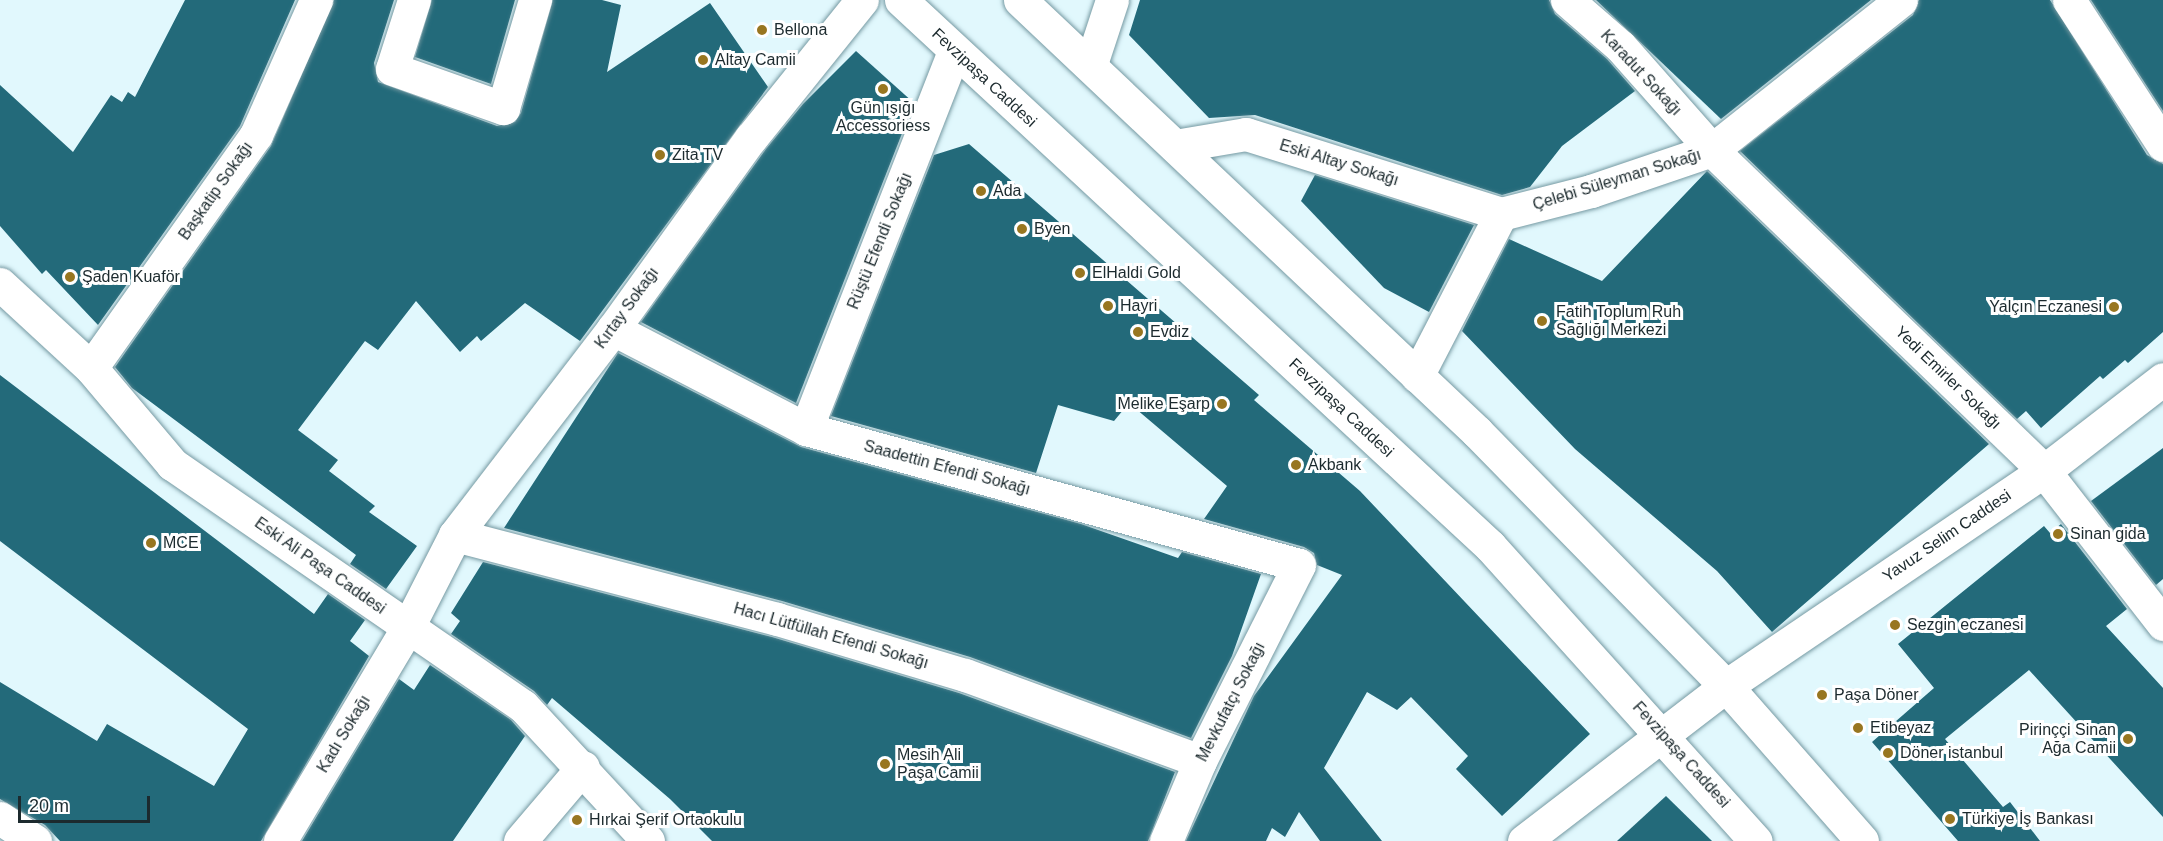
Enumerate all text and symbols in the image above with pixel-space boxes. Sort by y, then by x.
place label: Bellona [774,20,827,40]
marker: Bellona [755,23,769,37]
street label: Fevzipaşa Caddesi [928,25,1040,131]
street label: Karadut Sokağı [1596,26,1686,120]
place label: Altay Camii [715,50,796,70]
marker: Altay Camii [696,53,710,67]
marker: Gün ışığı Accessoriess [876,82,890,96]
place label: Gün ışığı Accessoriess [836,98,930,136]
street label: Eski Altay Sokağı [1277,136,1401,190]
street label: Başkatip Sokağı [175,138,257,244]
place label: Zita TV [672,145,724,165]
street label: Çelebi Süleyman Sokağı [1530,145,1704,215]
marker: Zita TV [653,148,667,162]
street label: Rüştü Efendi Sokağı [844,170,916,312]
place label: Ada [993,181,1021,201]
marker: Ada [974,184,988,198]
place label: Byen [1034,219,1070,239]
marker: Byen [1015,222,1029,236]
place label: ElHaldi Gold [1092,263,1181,283]
street label: Kırtay Sokağı [591,264,663,352]
marker: ElHaldi Gold [1073,266,1087,280]
place label: Şaden Kuaför [82,267,180,287]
marker: Şaden Kuaför [63,270,77,284]
place label: Hayri [1120,296,1157,316]
place label: Yalçın Eczanesi [1989,297,2102,317]
marker: Hayri [1101,299,1115,313]
marker: Yalçın Eczanesi [2107,300,2121,314]
place label: Fatih Toplum Ruh Sağlığı Merkezi [1556,302,1681,340]
marker: Fatih Toplum Ruh Sağlığı Merkezi [1533,312,1551,330]
place label: Evdiz [1150,322,1189,342]
street label: Yedi Emirler Sokağı [1891,322,2005,434]
marker: Evdiz [1131,325,1145,339]
street label: Fevzipaşa Caddesi [1285,355,1397,461]
place label: Melike Eşarp [1118,394,1210,414]
marker: Melike Eşarp [1215,397,1229,411]
street label: Saadettin Efendi Sokağı [862,437,1032,499]
place label: Akbank [1308,455,1361,475]
marker: Akbank [1289,458,1303,472]
street label: Yavuz Selim Caddesi [1879,486,2015,586]
street label: Eski Ali Paşa Caddesi [250,513,390,619]
place label: Sinan gida [2070,524,2146,544]
marker: Sinan gida [2051,527,2065,541]
place label: MCE [163,533,199,553]
marker: MCE [144,536,158,550]
street label: Hacı Lütfüllah Efendi Sokağı [731,599,931,673]
place label: Sezgin eczanesi [1907,615,2024,635]
marker: Sezgin eczanesi [1888,618,1902,632]
street label: Mevkufatçı Sokağı [1193,639,1269,765]
place label: Paşa Döner [1834,685,1918,705]
marker: Paşa Döner [1815,688,1829,702]
street label: Kadı Sokağı [313,692,375,776]
street label: Fevzipaşa Caddesi [1628,698,1734,812]
place label: Etibeyaz [1870,718,1931,738]
place label: Pirinççi Sinan Ağa Camii [2019,720,2116,758]
marker: Etibeyaz [1851,721,1865,735]
marker: Pirinççi Sinan Ağa Camii [2121,732,2135,746]
place label: Döner istanbul [1900,743,2003,763]
place label: Mesih Ali Paşa Camii [897,745,979,783]
marker: Döner istanbul [1881,746,1895,760]
marker: Mesih Ali Paşa Camii [878,757,892,771]
scale bar [21,784,153,822]
text: 20 m [29,796,69,816]
place label: Türkiye İş Bankası [1962,809,2094,829]
place label: Hırkai Şerif Ortaokulu [589,810,742,830]
marker: Türkiye İş Bankası [1943,812,1957,826]
marker: Hırkai Şerif Ortaokulu [570,813,584,827]

